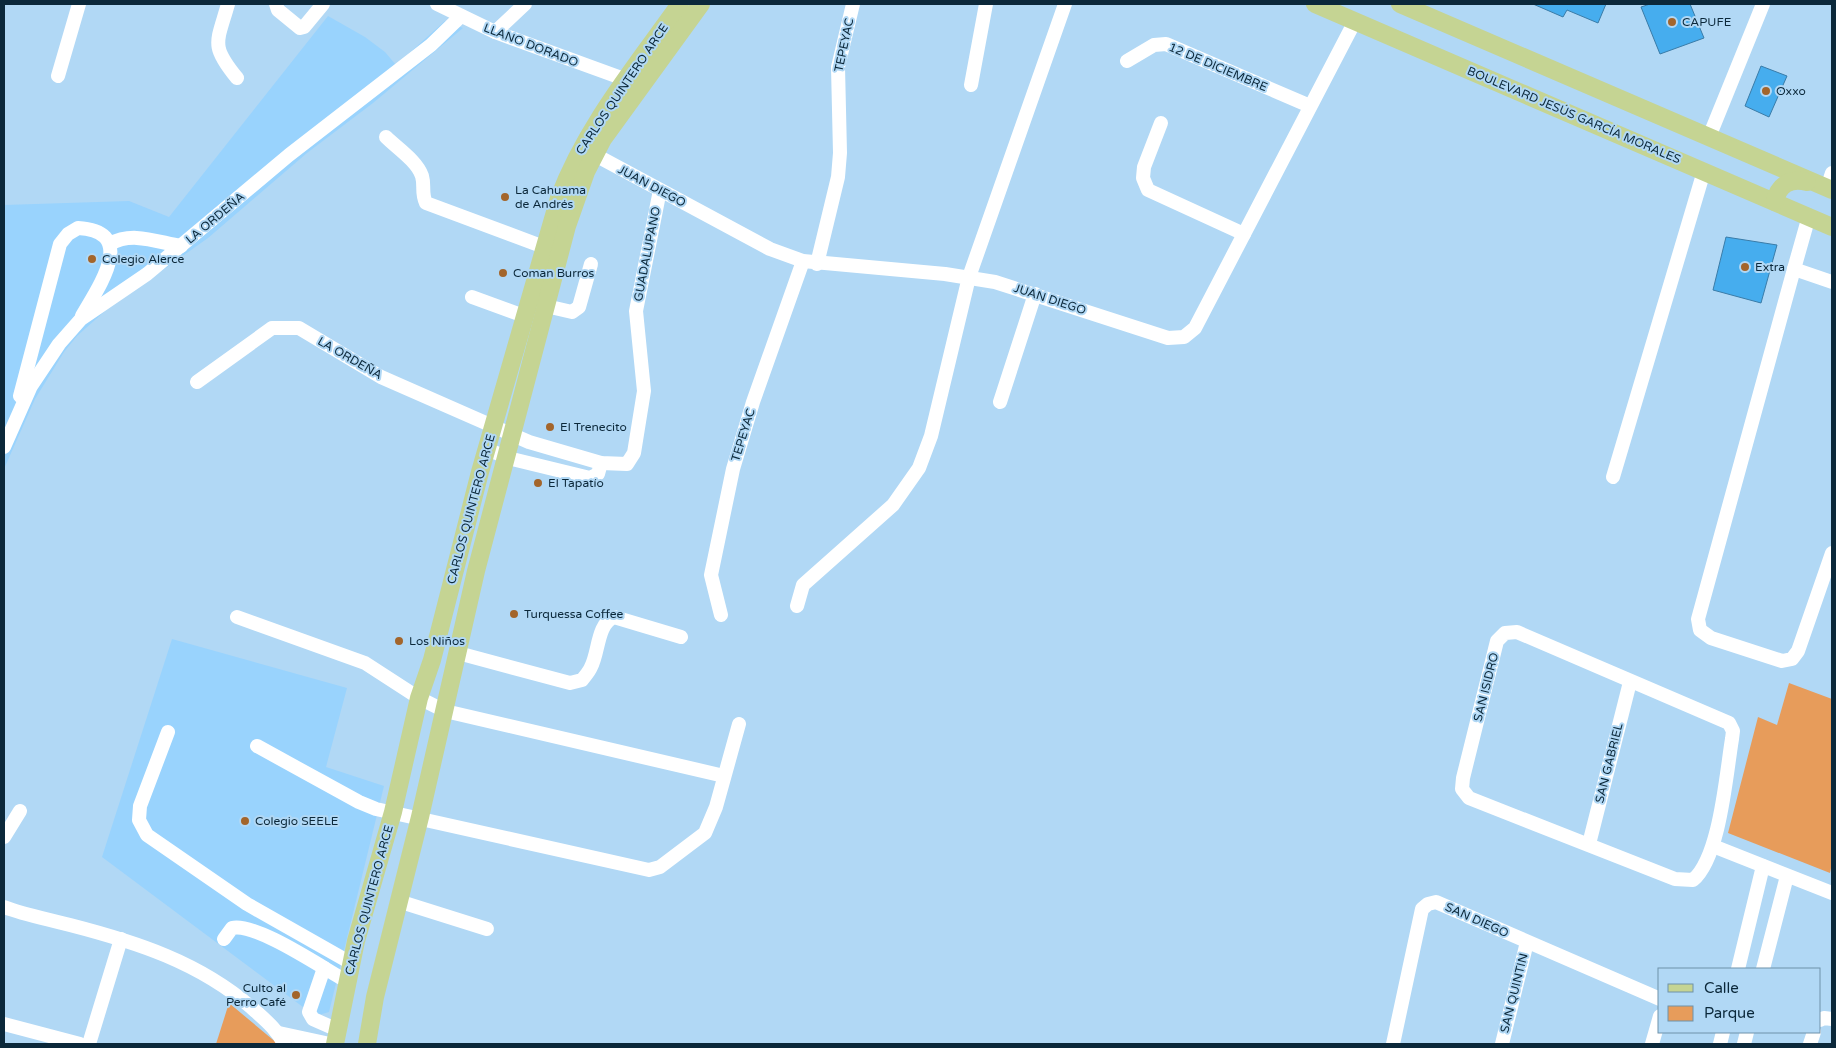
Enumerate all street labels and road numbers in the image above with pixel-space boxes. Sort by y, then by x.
street label: TEPEYAC [831,17,857,73]
street label: LLANO DORADO [482,21,580,70]
street label: CARLOS QUINTERO ARCE [573,21,671,157]
street label: 12 DE DICIEMBRE [1167,40,1270,94]
street label: BOULEVARD JESÚS GARCÍA MORALES [1465,64,1683,166]
street label: JUAN DIEGO [616,162,689,210]
street label: LA ORDEÑA [183,189,247,247]
street label: GUADALUPANO [631,205,663,303]
street label: JUAN DIEGO [1012,281,1088,317]
street label: LA ORDEÑA [315,334,385,382]
street label: TEPEYAC [728,407,758,463]
street label: CARLOS QUINTERO ARCE [444,432,498,586]
street label: SAN ISIDRO [1471,651,1501,723]
street label: SAN GABRIEL [1592,721,1626,804]
street label: CARLOS QUINTERO ARCE [342,823,396,977]
street label: SAN DIEGO [1443,900,1511,940]
street label: SAN QUINTIN [1497,952,1531,1034]

